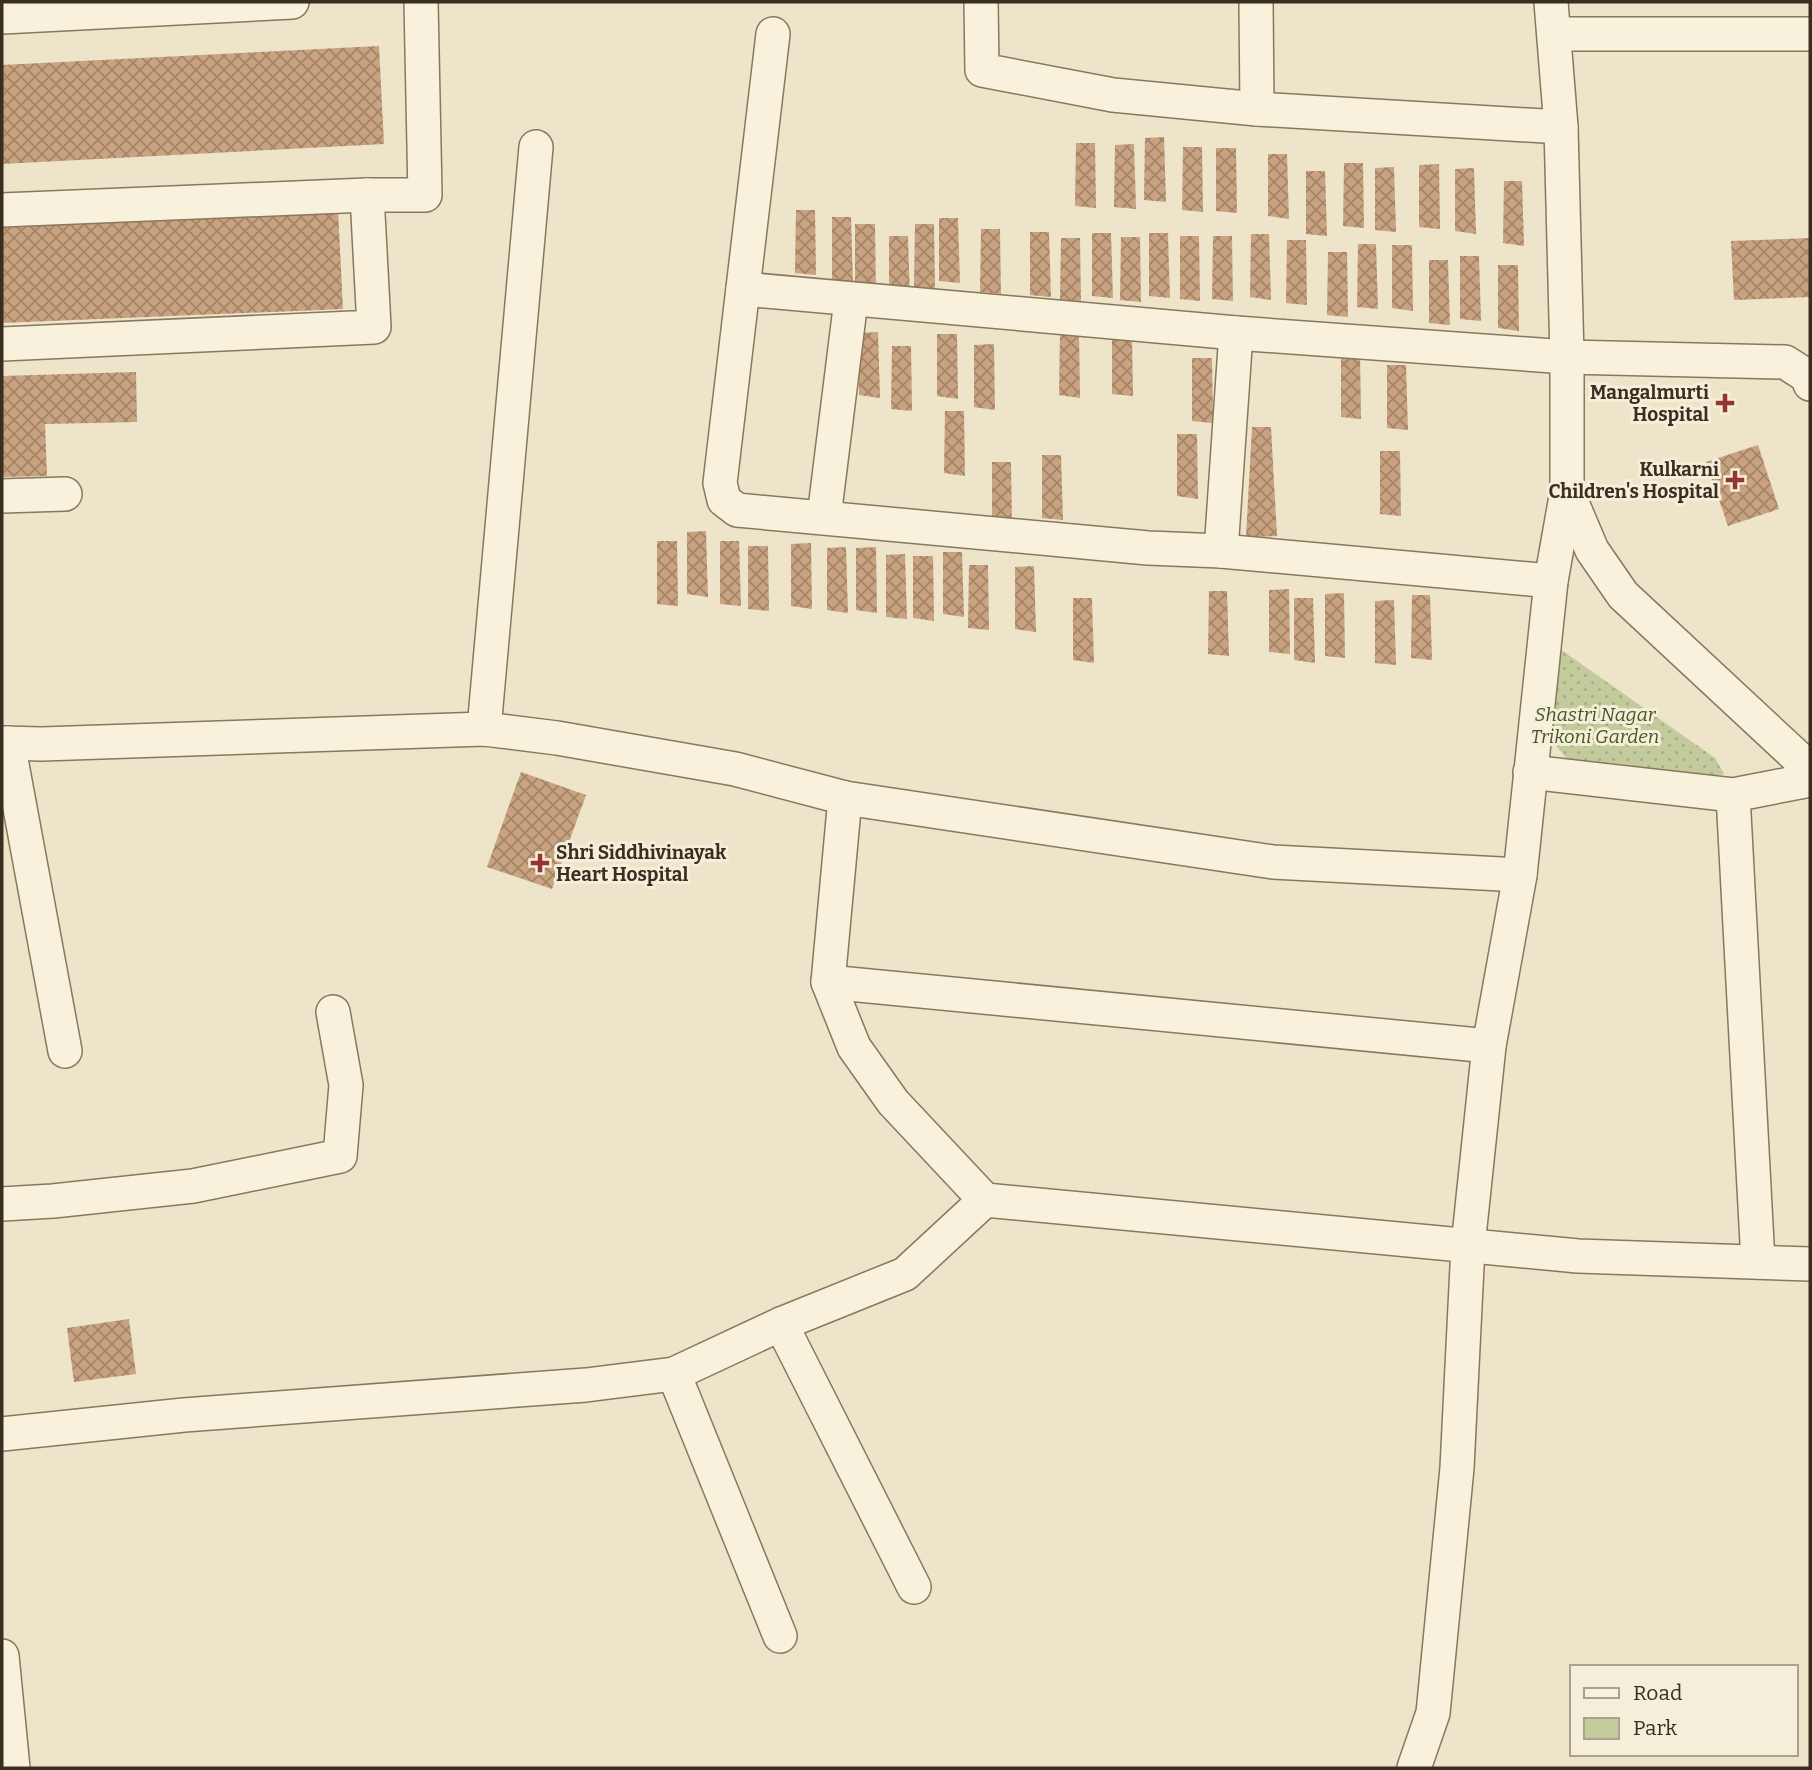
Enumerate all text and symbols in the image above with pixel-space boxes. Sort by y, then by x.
place label: Mangalmurti Hospital [1590,381,1709,426]
marker: Mangalmurti Hospital [1715,393,1735,413]
place label: Kulkarni Children's Hospital [1549,458,1719,503]
marker: Kulkarni Children's Hospital [1725,470,1745,490]
park label: Shastri Nagar Trikoni Garden [1531,703,1659,748]
place label: Shri Siddhivinayak Heart Hospital [556,841,727,886]
marker: Shri Siddhivinayak Heart Hospital [530,853,550,873]
legend [1570,1665,1798,1756]
text: Road [1633,1680,1682,1706]
text: Park [1633,1715,1677,1741]

